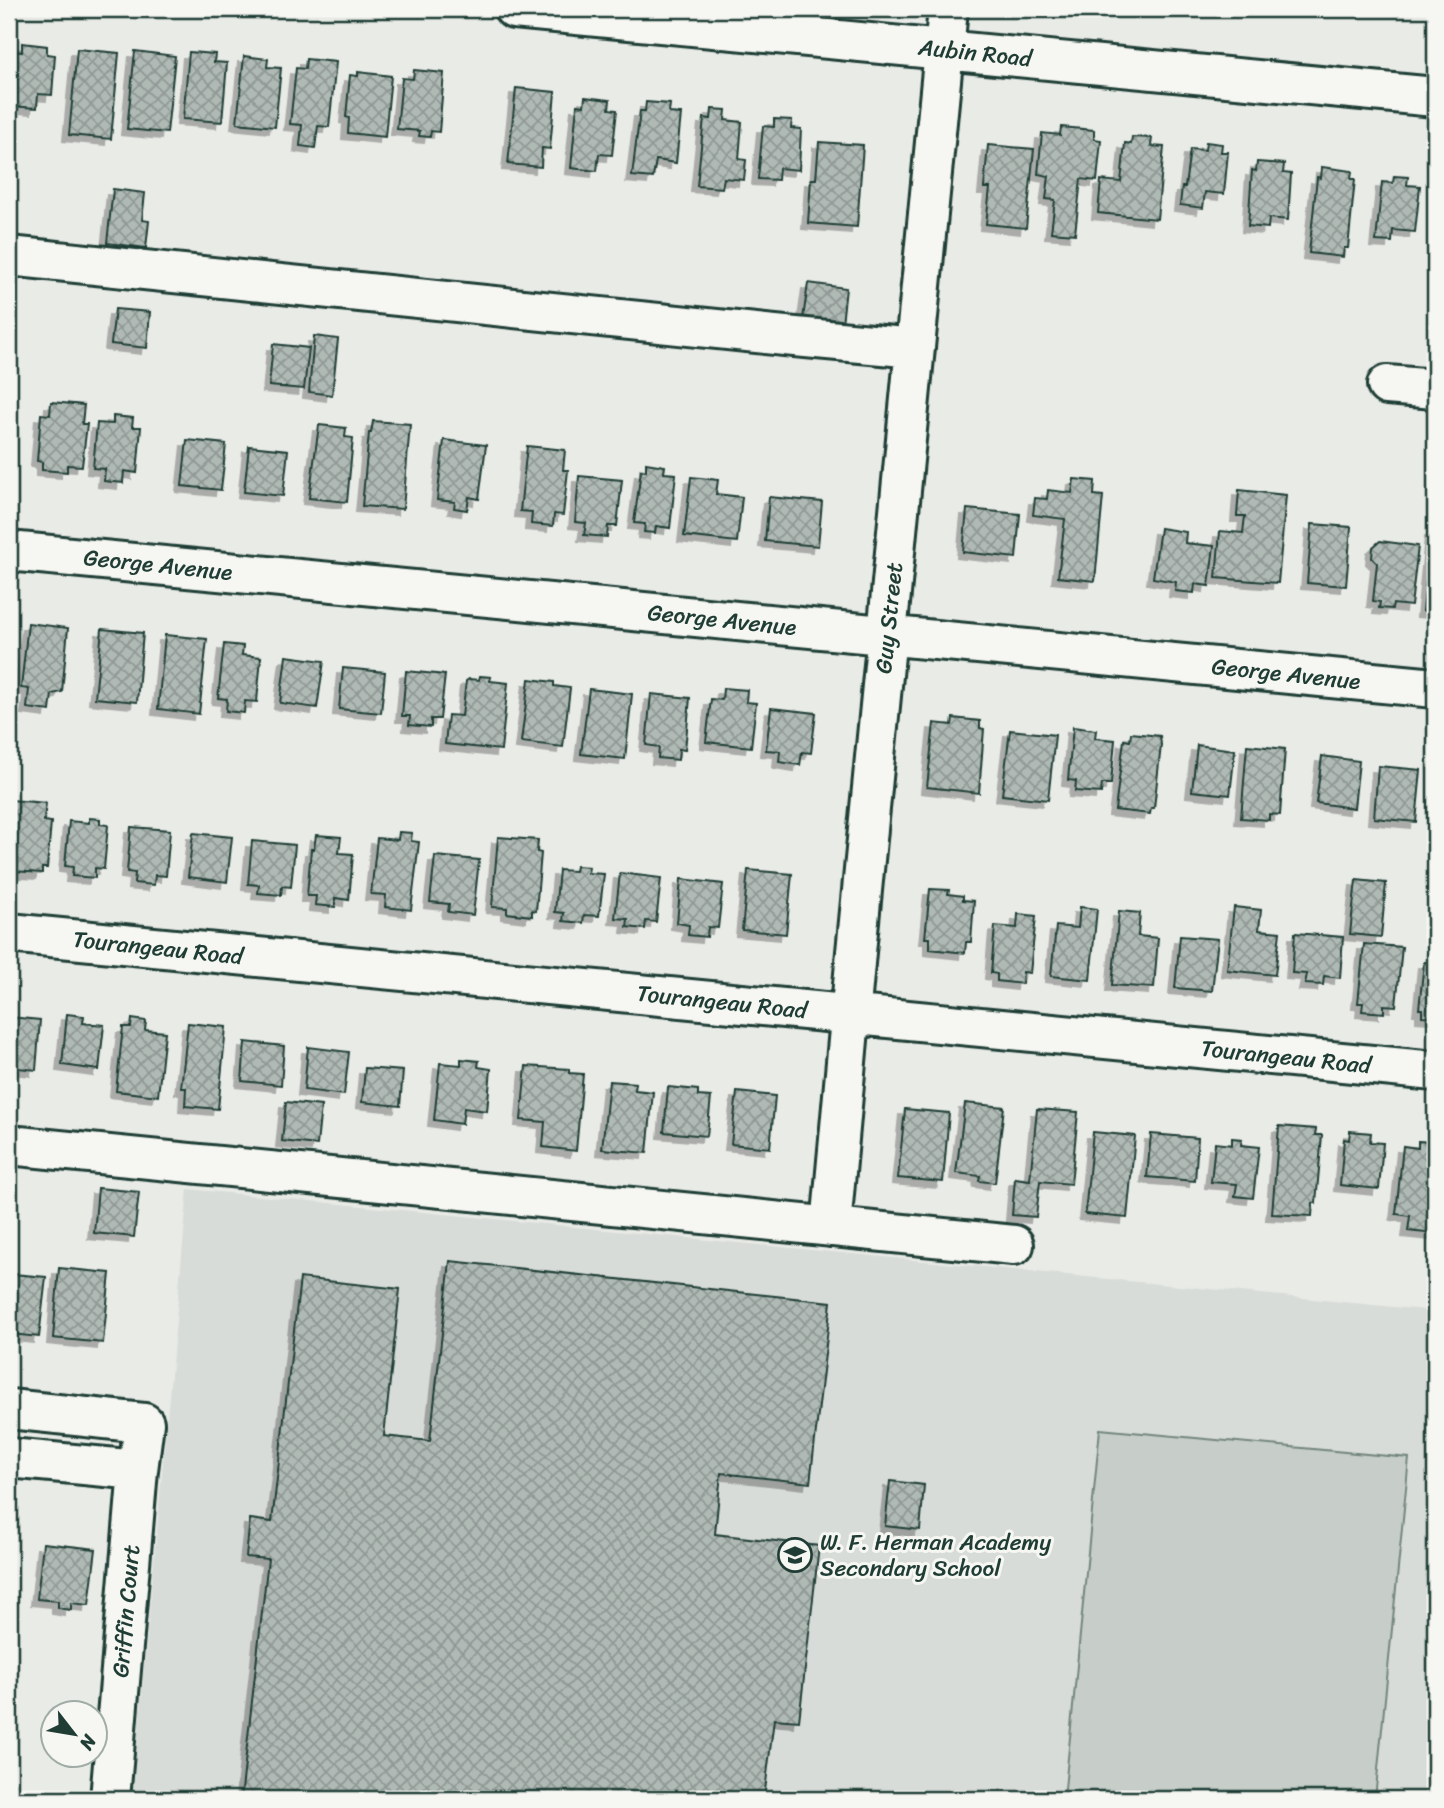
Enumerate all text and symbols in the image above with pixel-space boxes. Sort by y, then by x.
street label: Aubin Road [915,27,1036,80]
street label: George Avenue [82,537,234,593]
street label: Guy Street [863,560,915,676]
street label: George Avenue [646,592,798,648]
street label: George Avenue [1210,646,1362,702]
street label: Tourangeau Road [71,919,247,978]
street label: Tourangeau Road [635,973,811,1032]
street label: Tourangeau Road [1199,1028,1375,1087]
place label: W. F. Herman Academy Secondary School [820,1522,1051,1589]
school or university icon: W. F. Herman Academy Secondary School [776,1536,814,1574]
street label: Griffin Court [100,1543,152,1679]
north arrow [38,1700,108,1770]
text: N [70,1727,106,1757]

